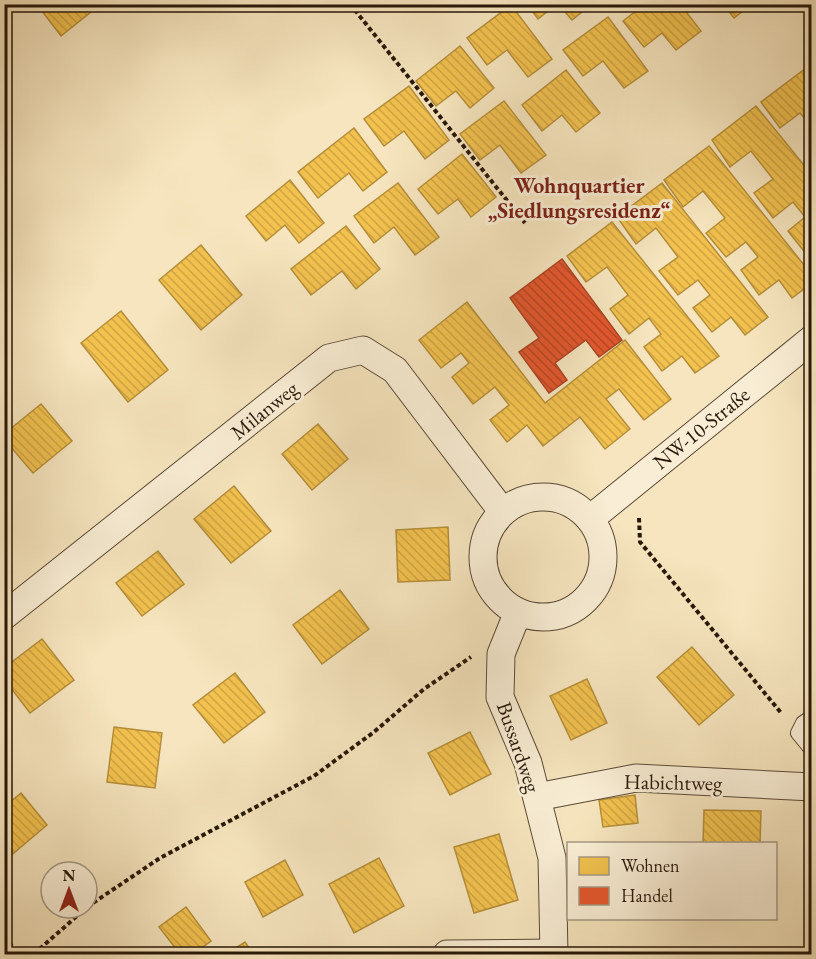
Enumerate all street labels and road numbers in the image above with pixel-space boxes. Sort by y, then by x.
street label: Milanweg [225,374,304,445]
street label: NW-10-Straße [647,381,755,475]
street label: Bussardweg [491,698,547,797]
street label: Habichtweg [624,768,723,796]

